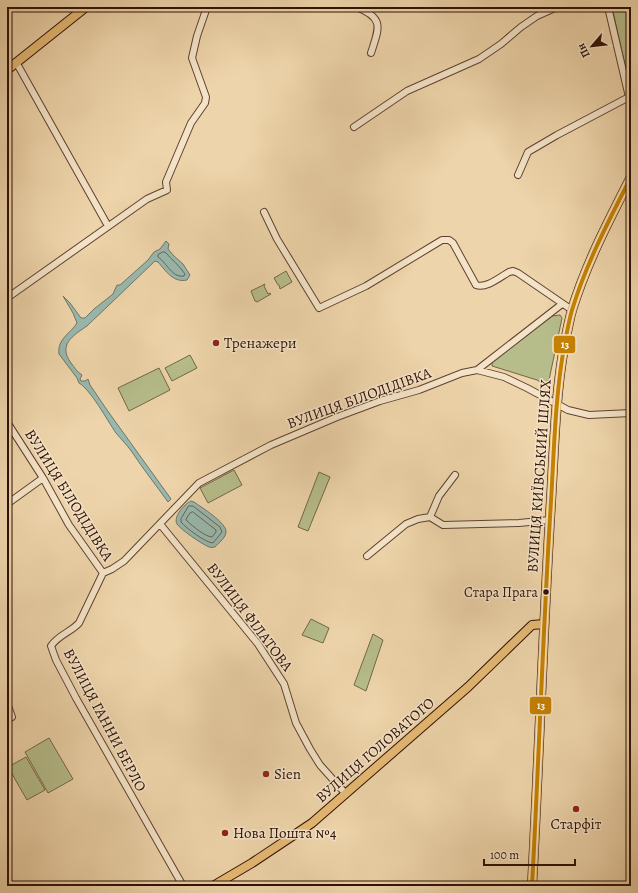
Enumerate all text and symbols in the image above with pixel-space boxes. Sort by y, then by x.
north arrow [572,26,612,66]
text: Пн [573,40,594,60]
place label: Тренажери [224,333,297,353]
line badge: 13 [553,335,576,354]
text: 13 [561,337,570,352]
marker: Тренажери [211,338,221,348]
street label: ВУЛИЦЯ БІЛОДІДІВКА [284,363,434,433]
street label: ВУЛИЦЯ КИЇВСЬКИЙ ШЛЯХ [522,379,556,573]
street label: ВУЛИЦЯ БІЛОДІДІВКА [20,425,118,565]
street label: ВУЛИЦЯ ФІЛАТОВА [203,559,298,676]
place label: Стара Прага [464,583,539,602]
marker: Стара Прага [541,587,551,597]
street label: ВУЛИЦЯ ГАННИ БЕРЛО [59,645,151,795]
street label: ВУЛИЦЯ ГОЛОВАТОГО [311,693,439,807]
line badge: 13 [529,696,552,715]
text: 13 [537,698,546,713]
place label: Sien [274,764,301,784]
marker: Sien [261,769,271,779]
marker: Старфіт [571,804,581,814]
place label: Старфіт [551,814,602,834]
place label: Нова Пошта №4 [233,823,337,843]
marker: Нова Пошта №4 [220,828,230,838]
scale bar [484,841,575,867]
text: 100 m [490,847,519,863]

